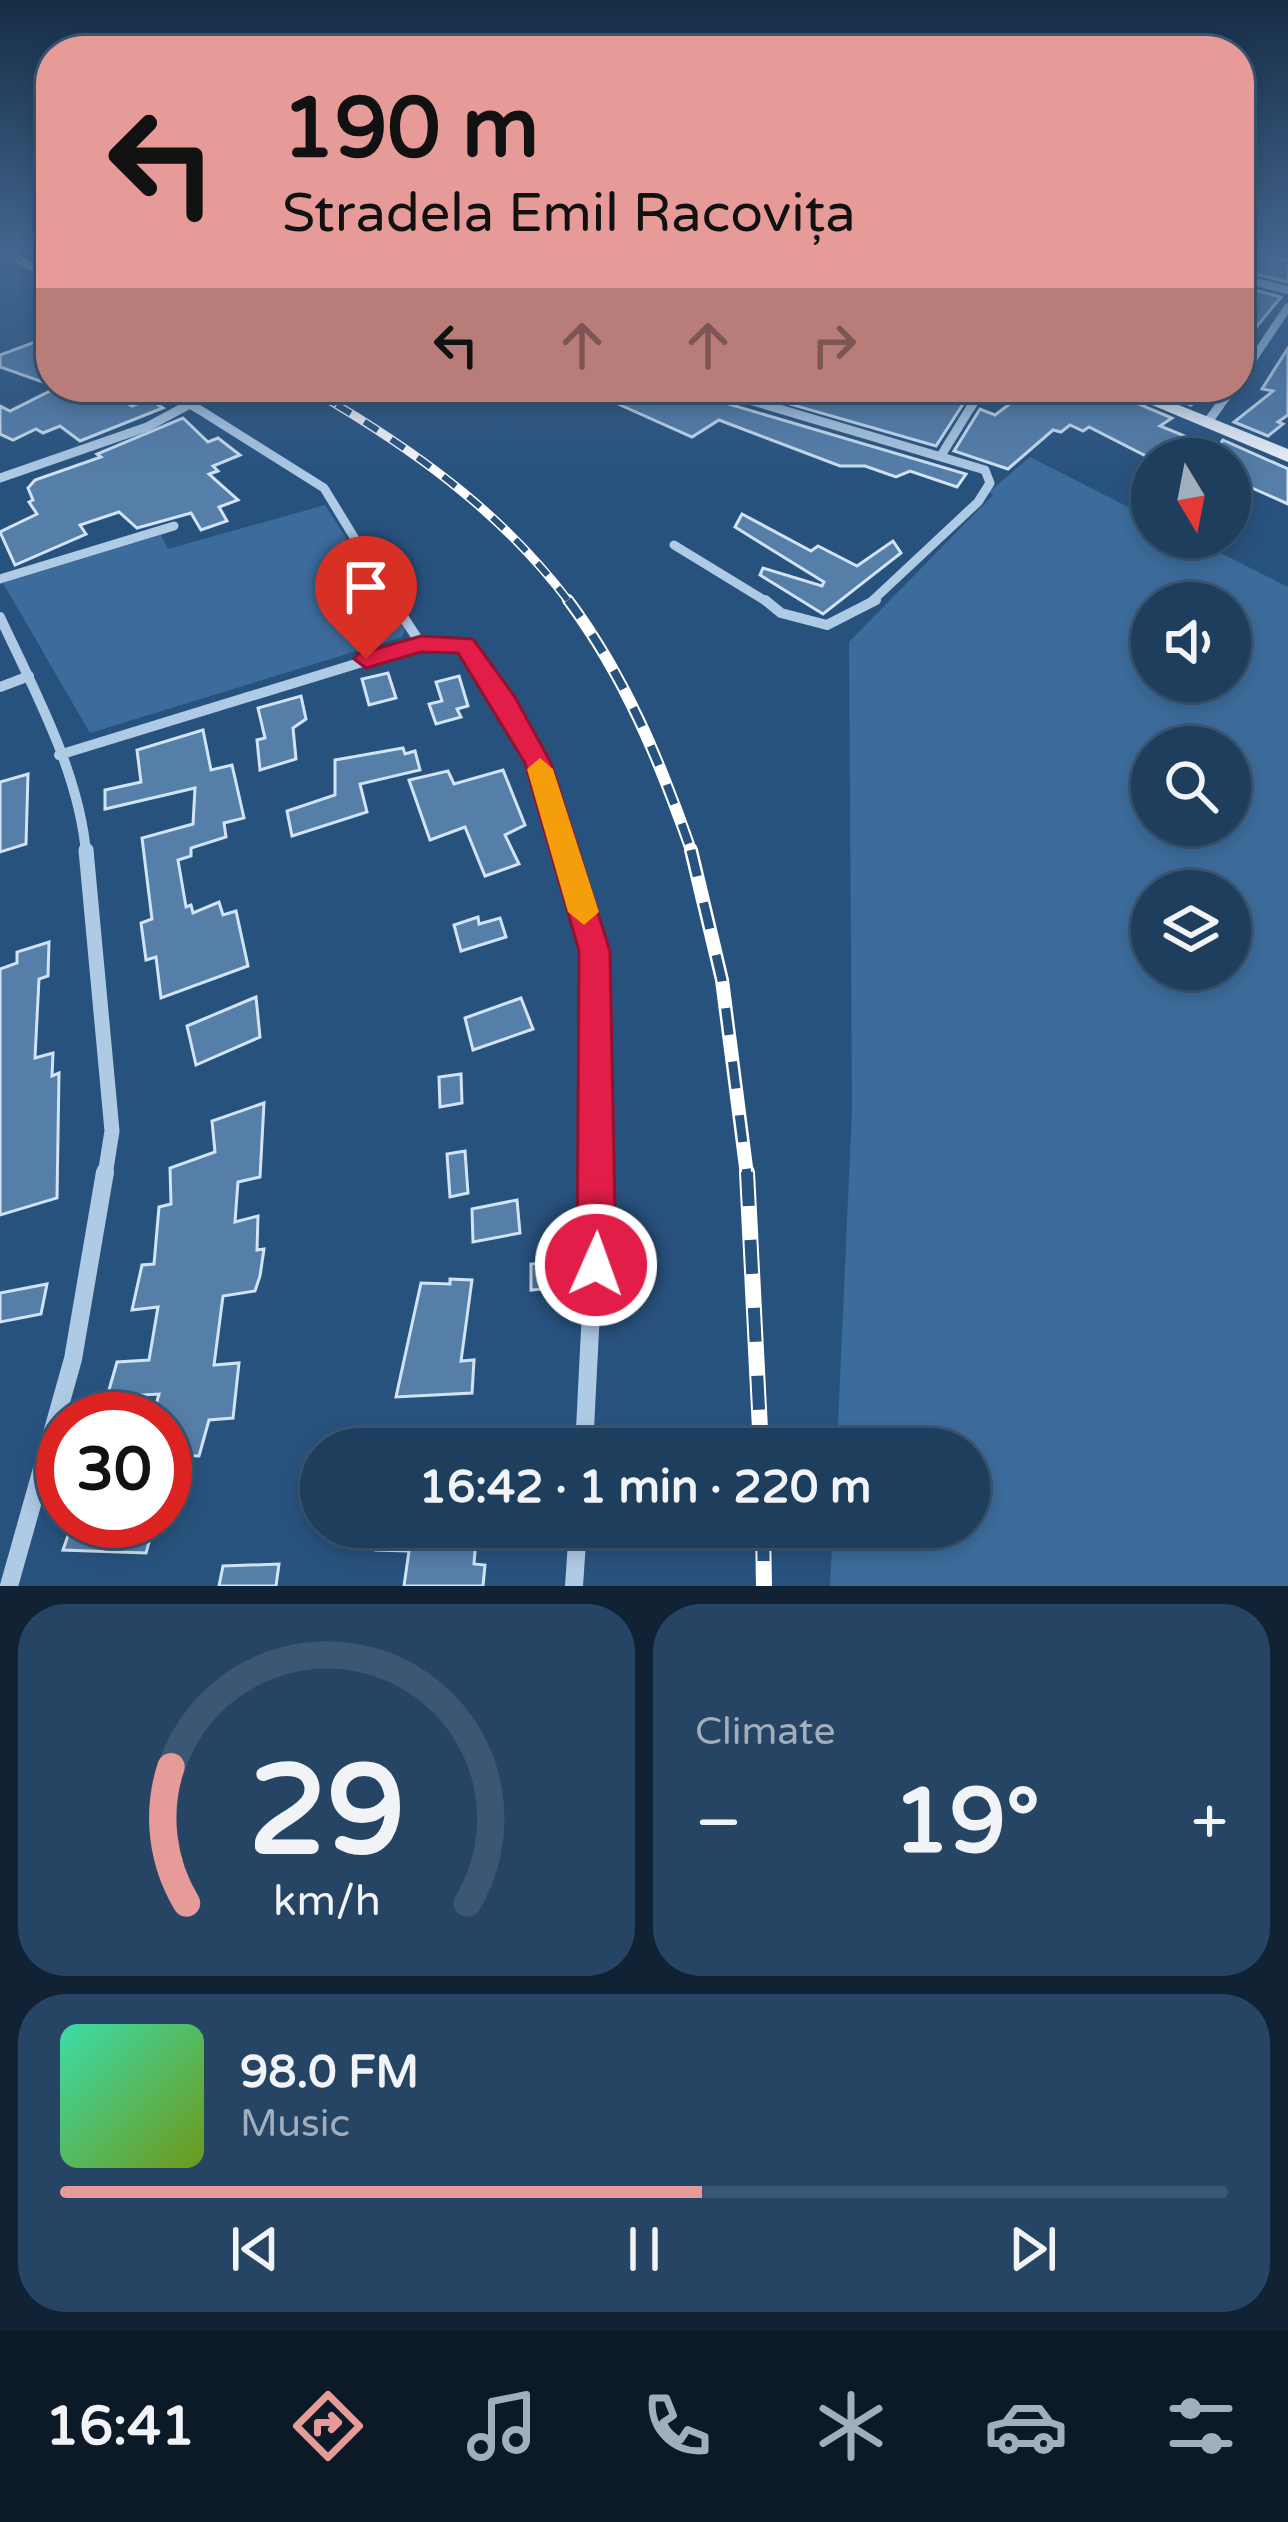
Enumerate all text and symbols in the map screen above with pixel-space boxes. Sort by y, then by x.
text: 190 m [282,79,539,180]
icon: left [84,84,240,240]
text: Stradela Emil Racovița [282,181,856,246]
icon: left [423,312,489,378]
icon: ahead [549,312,615,378]
icon: ahead [675,312,741,378]
icon: right [801,312,867,378]
north arrow [1131,438,1251,558]
map controls [1131,438,1251,990]
pin [315,536,417,659]
icon: arrive [333,554,399,620]
button: sound [1131,582,1251,702]
button: search [1131,726,1251,846]
button: layers [1131,870,1251,990]
position arrow [533,1202,659,1328]
speed limit sign: 30 [36,1392,192,1548]
text: 16:42 · 1 min · 220 m [419,1461,871,1515]
text: Climate [695,1708,835,1755]
text: 29 [248,1737,405,1888]
text: 19° [893,1768,1040,1877]
text: − [695,1783,742,1863]
text: + [1191,1783,1228,1863]
text: km/h [273,1876,380,1927]
text: 98.0 FM [240,2046,419,2100]
text: Music [240,2100,350,2147]
icon: previous [222,2216,288,2282]
icon: pause [611,2216,677,2282]
icon: next [1000,2216,1066,2282]
icon: directions [286,2384,370,2468]
icon: music [460,2384,544,2468]
icon: phone [635,2384,719,2468]
icon: climate [809,2384,893,2468]
icon: car [984,2384,1068,2468]
icon: filters [1159,2384,1243,2468]
text: 16:41 [45,2394,195,2459]

